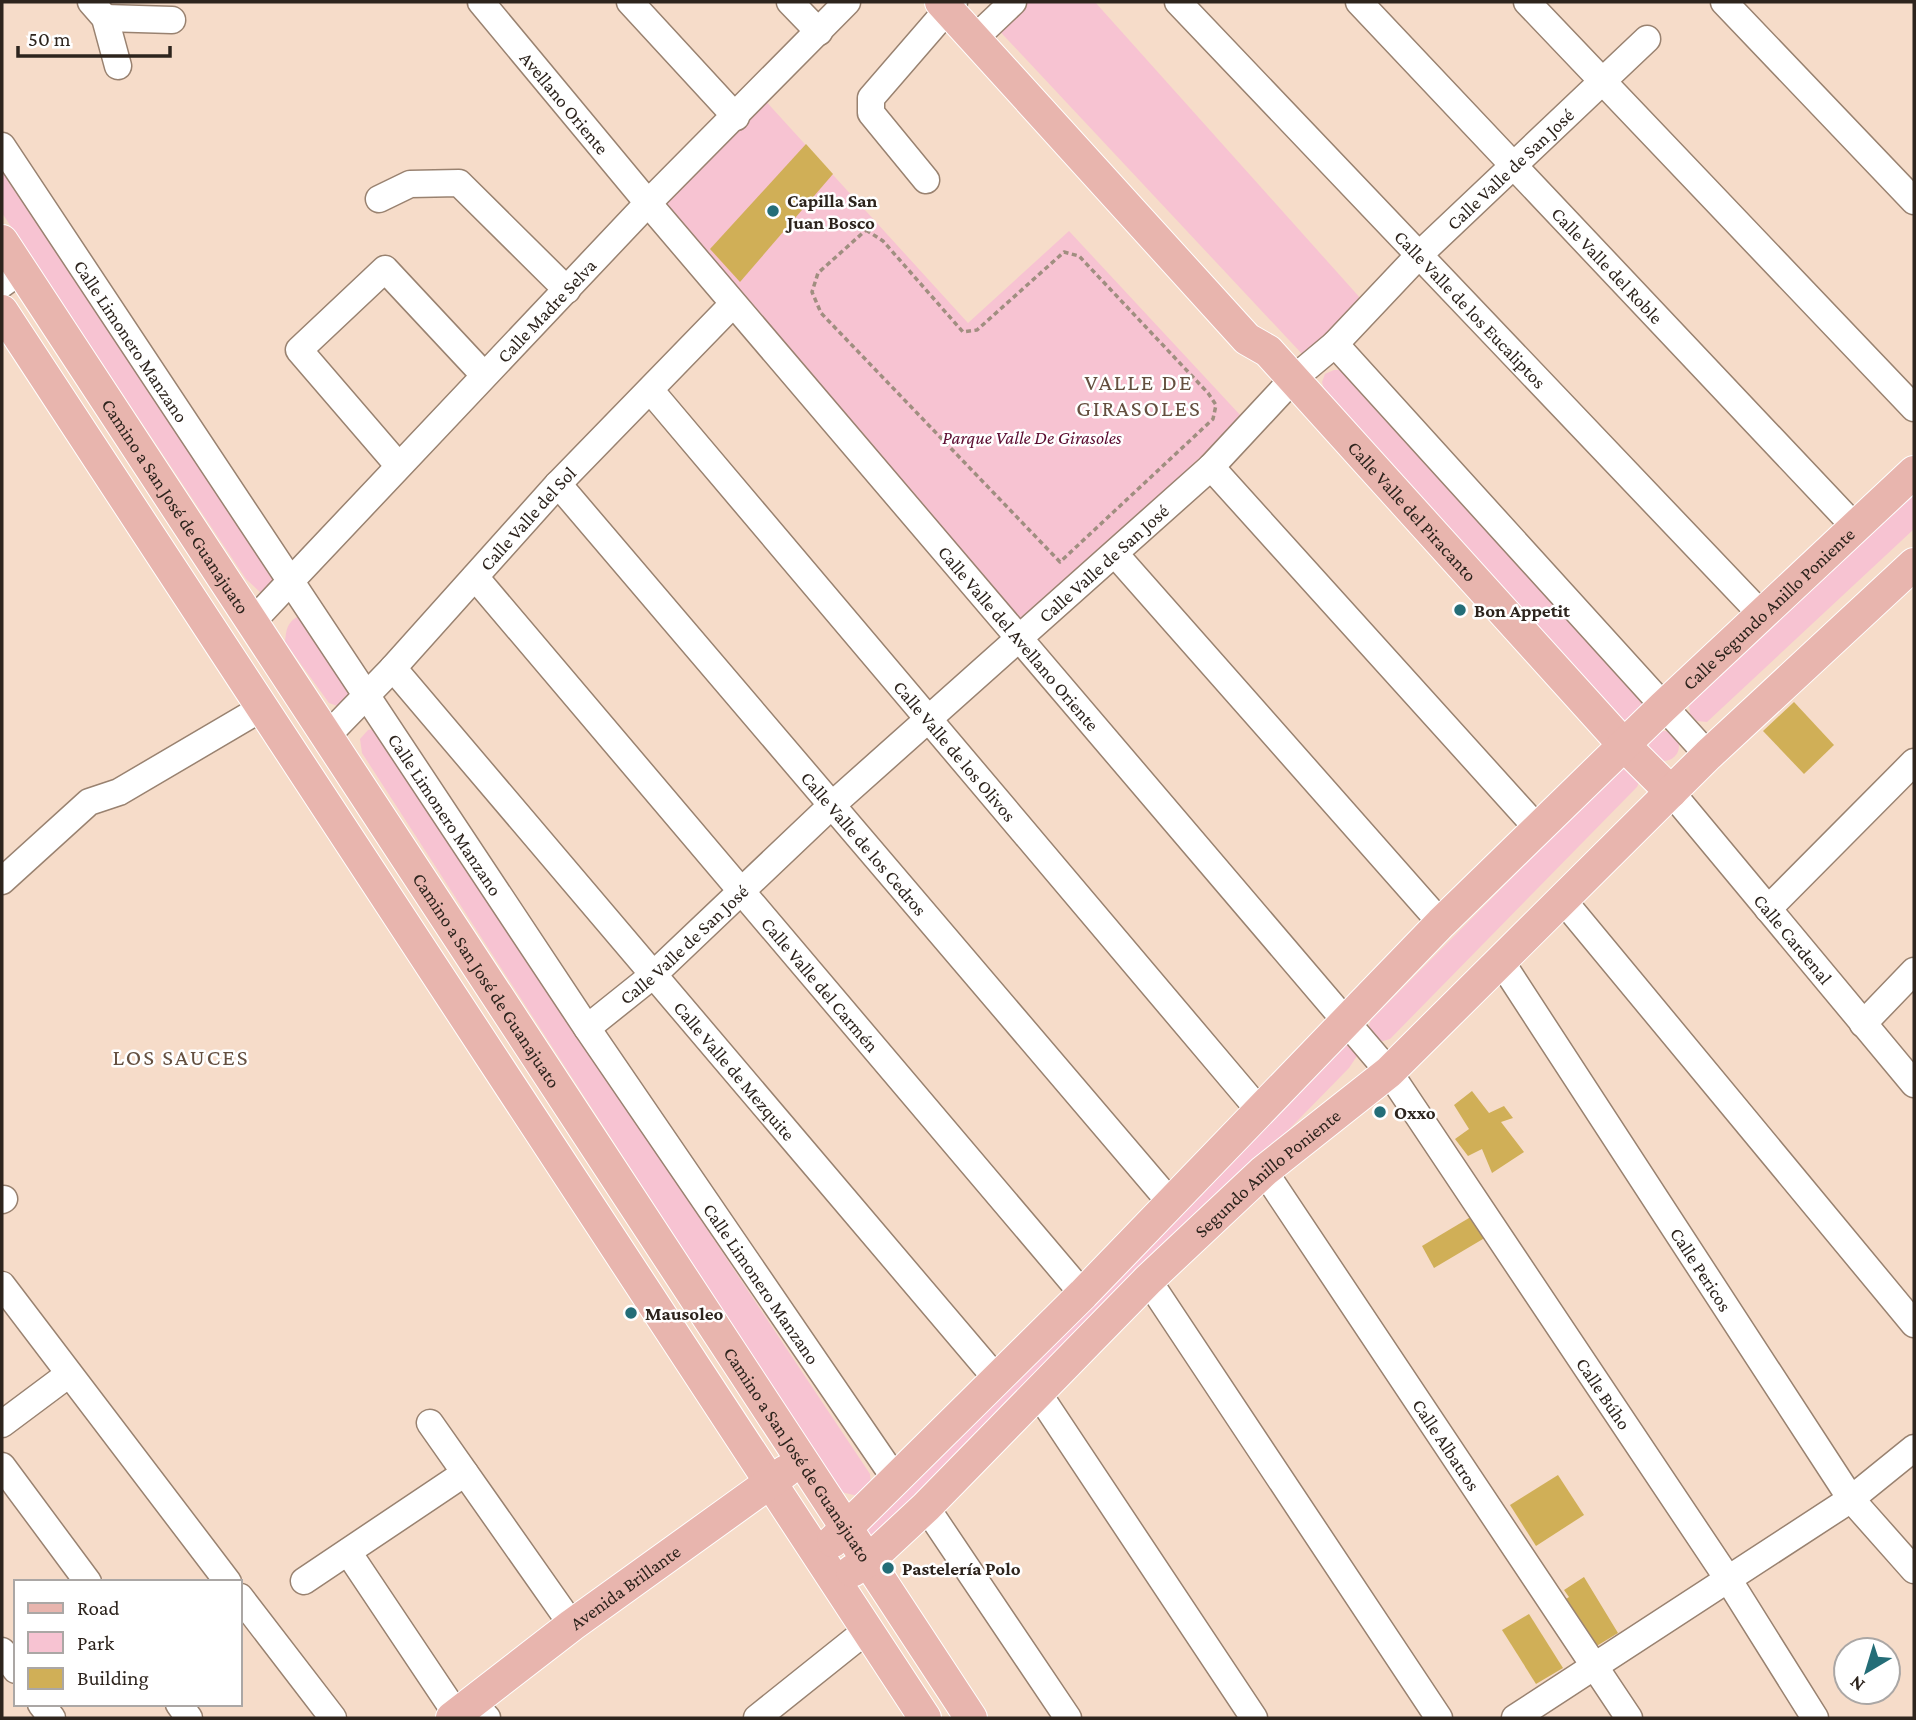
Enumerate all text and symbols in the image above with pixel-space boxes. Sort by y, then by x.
scale bar [18,14,170,58]
text: 50 m [28,27,71,51]
street label: Avellano Oriente [516,47,613,158]
street label: Calle Valle de San José [1442,104,1578,234]
place label: Capilla San Juan Bosco [785,190,877,233]
marker: Capilla San Juan Bosco [765,203,781,219]
street label: Calle Valle del Roble [1548,203,1668,328]
street label: Calle Valle de los Eucaliptos [1390,226,1550,392]
street label: Calle Madre Selva [493,254,600,367]
street label: Calle Limonero Manzano [70,256,193,426]
district label: VALLE DE GIRASOLES [1076,369,1202,421]
street label: Camino a San José de Guanajuato [98,395,254,617]
park label: Parque Valle De Girasoles [942,427,1122,448]
street label: Calle Valle del Piracanto [1344,437,1481,585]
street label: Calle Valle del Sol [475,462,580,575]
street label: Calle Valle de San José [1034,500,1173,626]
street label: Calle Segundo Anillo Poniente [1678,523,1859,694]
street label: Calle Valle del Avellano Oriente [934,541,1104,735]
place label: Bon Appetit [1474,600,1570,621]
marker: Bon Appetit [1452,602,1468,618]
street label: Calle Valle de los Olivos [890,676,1021,825]
street label: Calle Limonero Manzano [384,729,507,899]
street label: Calle Valle de los Cedros [797,767,931,920]
street label: Camino a San José de Guanajuato [409,869,565,1092]
street label: Calle Valle de San José [615,880,752,1008]
street label: Calle Cardenal [1750,890,1837,988]
street label: Calle Valle del Carmén [757,913,883,1056]
street label: Calle Valle de Mezquite [670,997,800,1144]
district label: LOS SAUCES [112,1044,250,1070]
place label: Oxxo [1394,1102,1436,1123]
street label: Segundo Anillo Poniente [1190,1104,1344,1241]
marker: Oxxo [1372,1104,1388,1120]
street label: Calle Limonero Manzano [699,1199,824,1368]
street label: Calle Pericos [1666,1223,1736,1315]
place label: Mausoleo [645,1303,724,1324]
marker: Mausoleo [623,1305,639,1321]
street label: Camino a San José de Guanajuato [720,1343,876,1566]
street label: Calle Búho [1572,1354,1635,1433]
street label: Calle Albatros [1409,1395,1485,1494]
street label: Avenida Brillante [566,1540,684,1634]
place label: Pastelería Polo [902,1558,1021,1579]
marker: Pastelería Polo [880,1560,896,1576]
legend [14,1580,242,1706]
text: Road [77,1596,120,1620]
text: Park [77,1631,114,1655]
north arrow [1832,1636,1902,1706]
text: Building [77,1666,149,1690]
text: N [1845,1672,1868,1696]

